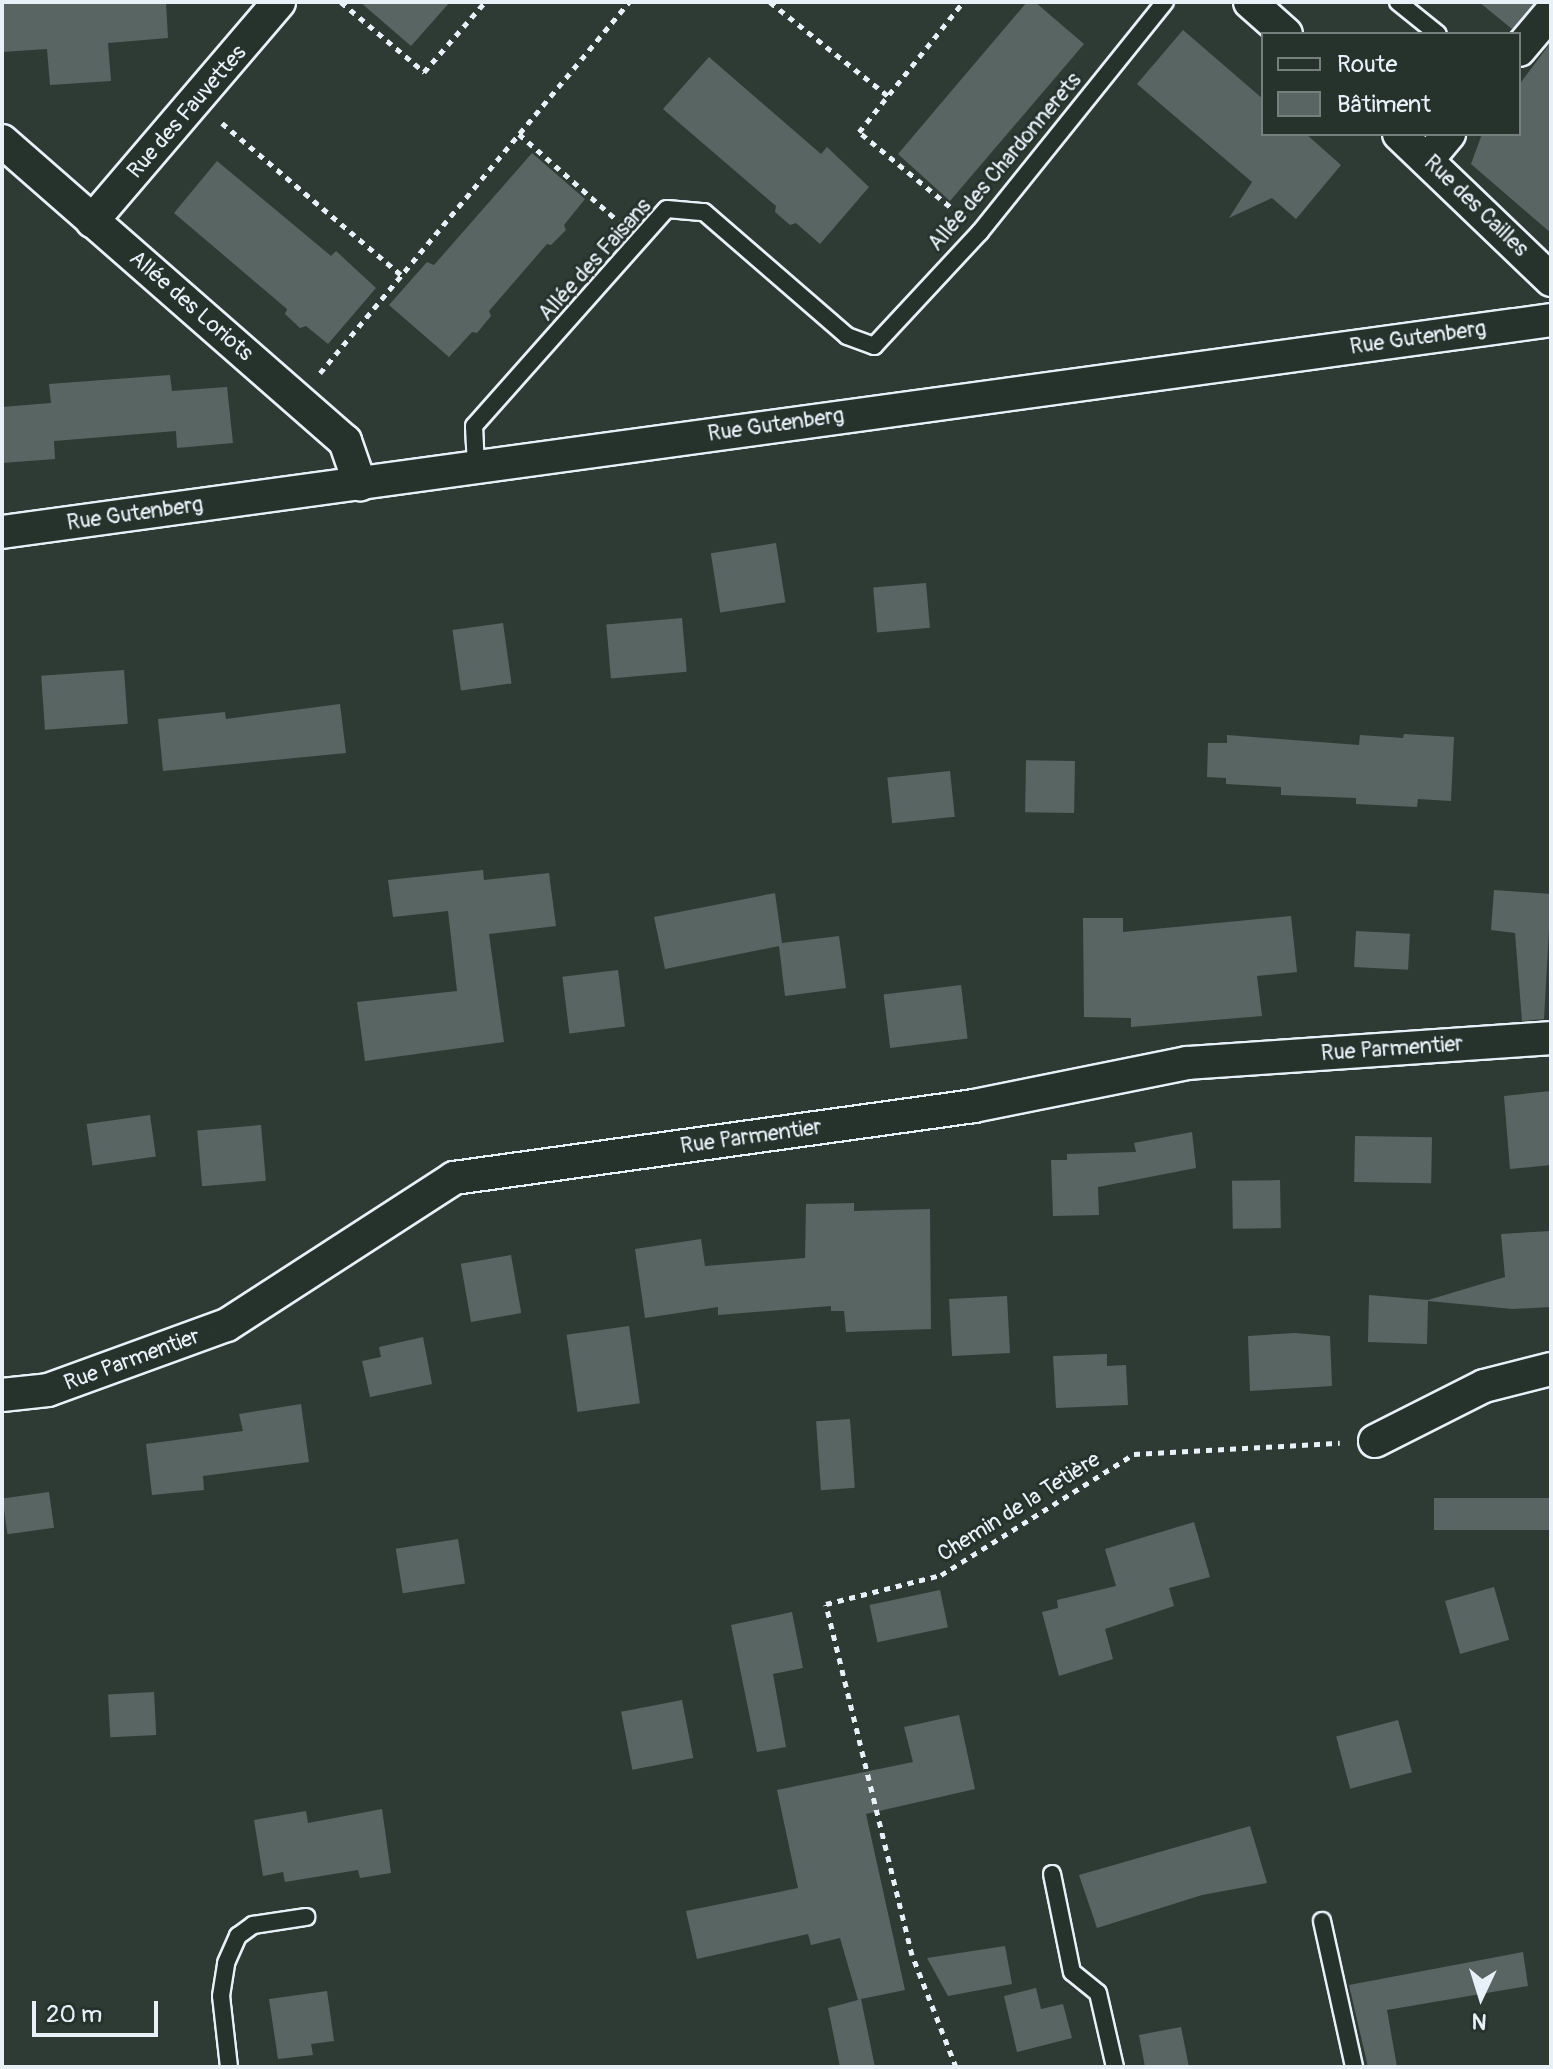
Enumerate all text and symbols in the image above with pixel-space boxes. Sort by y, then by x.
legend [1261,32,1521,136]
street label: Rue des Fauvettes [122,40,252,184]
text: Route [1337,50,1397,79]
street label: Allée des Chardonnerets [923,67,1087,257]
text: Bâtiment [1337,90,1431,119]
street label: Rue des Cailles [1418,150,1534,262]
street label: Allée des Faisans [533,193,657,327]
street label: Allée des Loriots [124,245,258,367]
street label: Rue Gutenberg [1348,315,1488,361]
street label: Rue Gutenberg [706,402,846,448]
street label: Rue Gutenberg [65,491,205,537]
street label: Rue Parmentier [1320,1031,1464,1067]
street label: Rue Parmentier [679,1114,823,1160]
street label: Rue Parmentier [61,1323,203,1397]
street label: Chemin de la Tetière [933,1446,1105,1568]
north arrow [1441,1957,1521,2037]
scale bar [36,1985,162,2035]
text: 20 m [46,2000,102,2029]
text: N [1471,2006,1488,2035]

